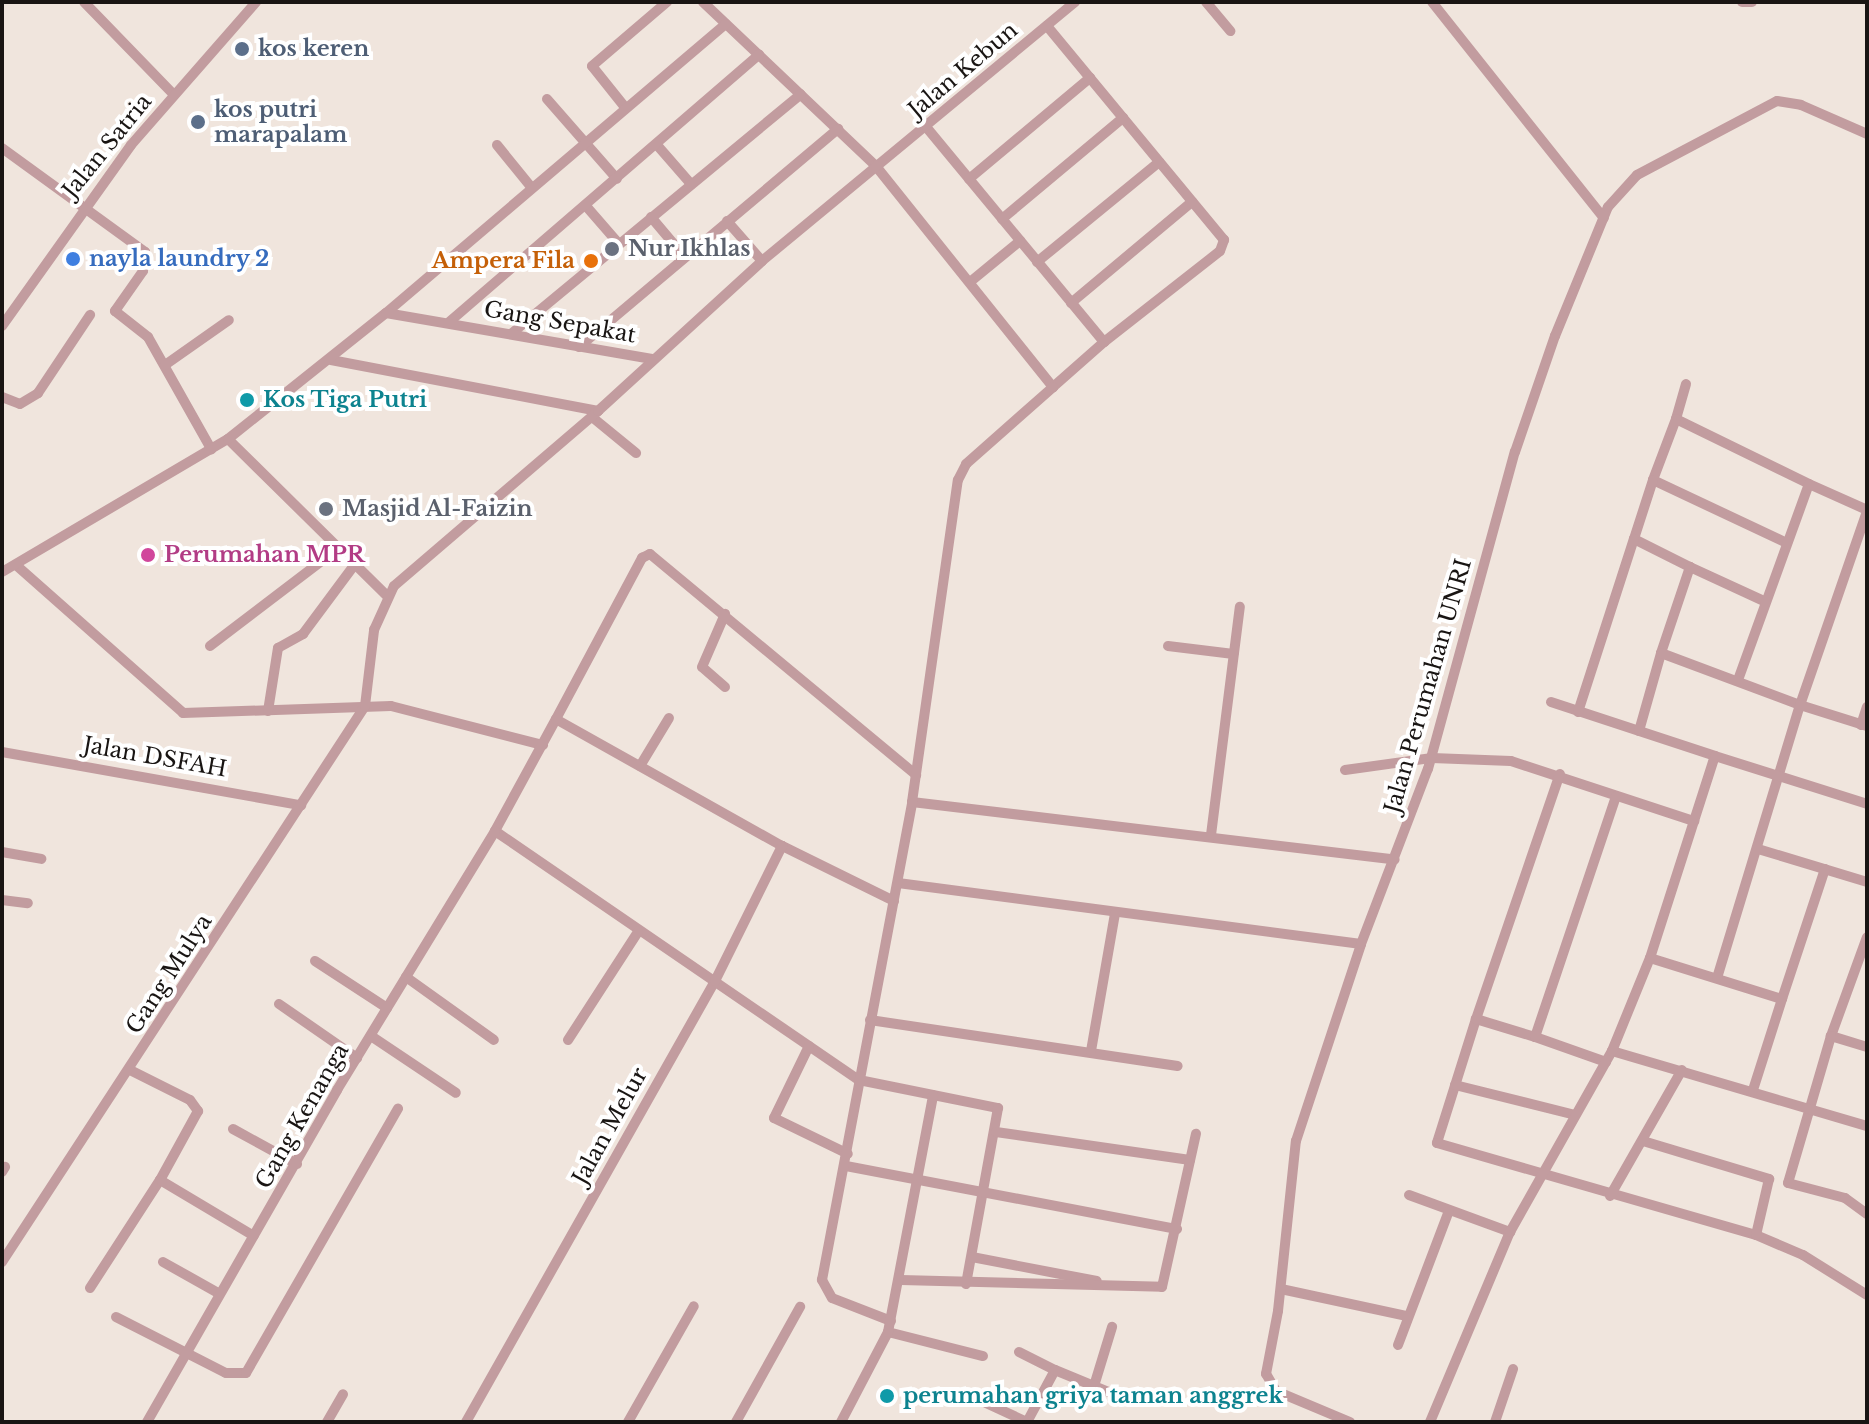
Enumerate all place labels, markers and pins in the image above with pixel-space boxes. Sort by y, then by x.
place label: kos keren [258,36,369,62]
marker: kos keren [233,40,251,58]
place label: kos putri marapalam [214,96,347,148]
marker: kos putri marapalam [189,113,207,131]
place label: Nur Ikhlas [628,236,751,262]
marker: Nur Ikhlas [603,240,621,258]
place label: nayla laundry 2 [89,246,270,272]
place label: Ampera Fila [432,248,575,274]
marker: nayla laundry 2 [64,250,82,268]
marker: Ampera Fila [582,252,600,270]
place label: Kos Tiga Putri [263,387,428,413]
marker: Kos Tiga Putri [238,391,256,409]
place label: Masjid Al-Faizin [342,496,533,522]
marker: Masjid Al-Faizin [317,500,335,518]
place label: Perumahan MPR [164,542,365,568]
marker: Perumahan MPR [139,546,157,564]
place label: perumahan griya taman anggrek [903,1383,1283,1409]
marker: perumahan griya taman anggrek [878,1387,896,1405]

